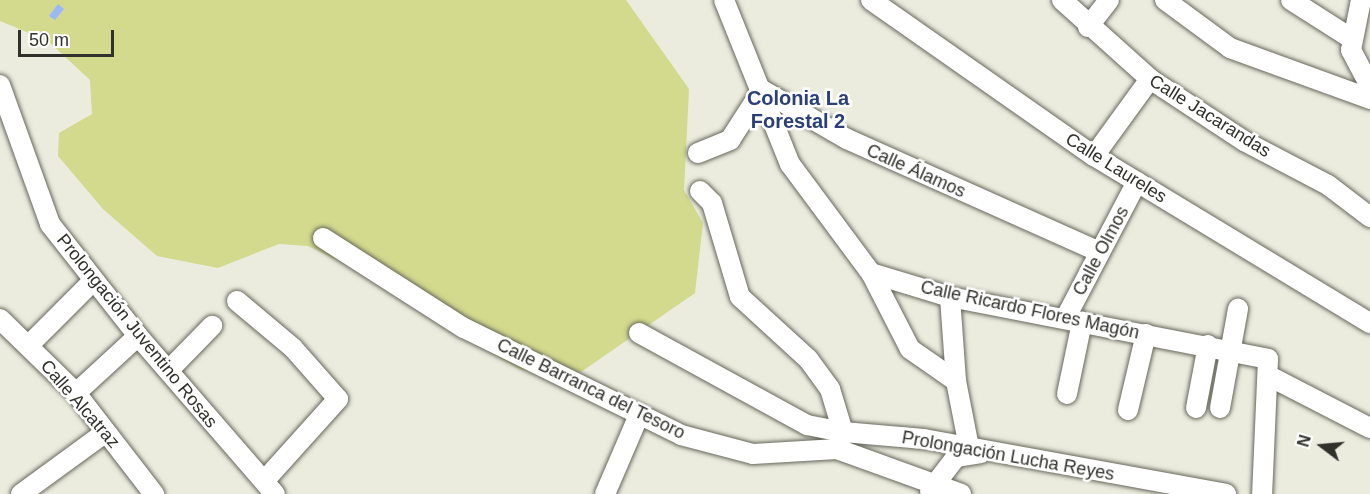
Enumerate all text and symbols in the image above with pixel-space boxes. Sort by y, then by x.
scale bar [21,18,117,56]
text: 50 m [29,30,69,50]
street label: Calle Jacarandas [1145,70,1275,162]
district label: Colonia La Forestal 2 [747,87,849,134]
street label: Calle Laureles [1061,128,1171,208]
street label: Calle Álamos [863,140,969,202]
street label: Calle Olmos [1068,203,1134,299]
street label: Prolongación Juventino Rosas [52,230,222,432]
street label: Calle Ricardo Flores Magón [919,276,1141,344]
street label: Calle Barranca del Tesoro [493,334,689,444]
street label: Calle Alcatraz [35,355,125,453]
north arrow [1292,416,1352,476]
street label: Prolongación Lucha Reyes [900,427,1116,485]
text: N [1294,433,1314,449]

